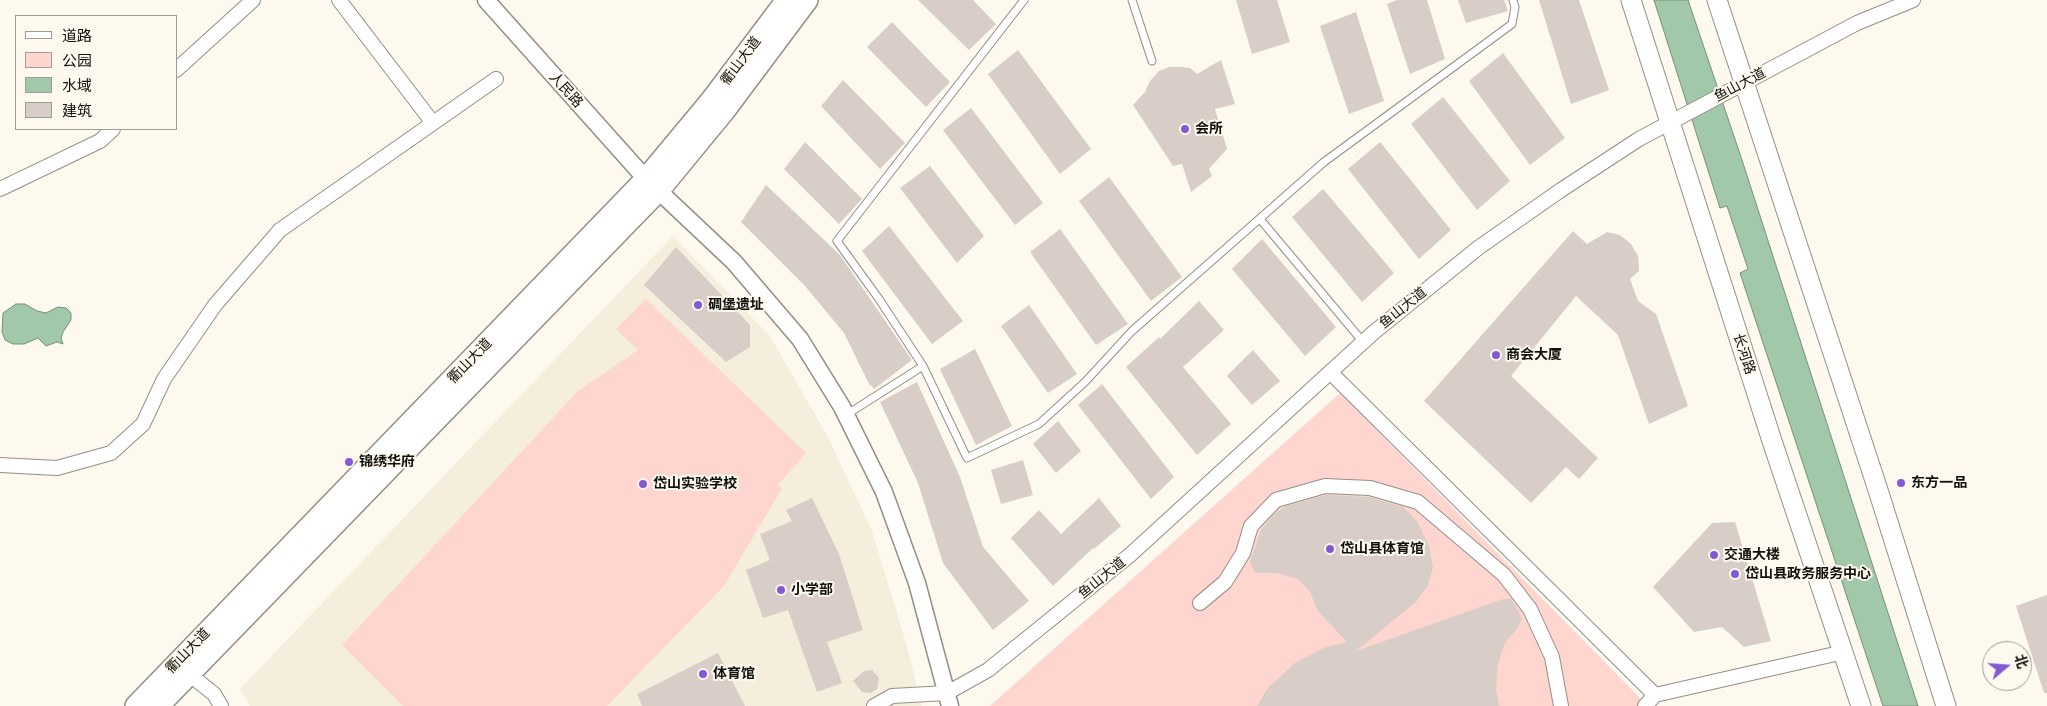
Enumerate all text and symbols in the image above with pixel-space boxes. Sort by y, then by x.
legend [15,15,178,130]
text: 道路 [62,29,92,44]
street label: 衢山大道 [717,34,765,88]
text: 公园 [62,54,92,69]
street label: 鱼山大道 [1711,64,1769,106]
street label: 人民路 [546,69,586,111]
text: 水域 [62,79,92,94]
text: 建筑 [62,104,92,119]
place label: 会所 [1195,121,1223,137]
marker: 会所 [1179,123,1191,135]
street label: 鱼山大道 [1376,284,1430,332]
place label: 碉堡遗址 [708,297,764,313]
marker: 碉堡遗址 [692,299,704,311]
street label: 长河路 [1730,331,1758,377]
street label: 衢山大道 [445,335,495,387]
place label: 商会大厦 [1506,347,1562,363]
marker: 商会大厦 [1490,349,1502,361]
place label: 锦绣华府 [359,454,415,470]
marker: 锦绣华府 [343,456,355,468]
place label: 东方一品 [1911,475,1967,491]
place label: 岱山实验学校 [653,476,737,492]
marker: 东方一品 [1895,477,1907,489]
marker: 岱山实验学校 [637,478,649,490]
place label: 岱山县体育馆 [1340,541,1424,557]
marker: 岱山县体育馆 [1324,543,1336,555]
place label: 交通大楼 [1724,547,1780,563]
marker: 交通大楼 [1708,549,1720,561]
street label: 鱼山大道 [1075,554,1129,602]
place label: 岱山县政务服务中心 [1745,566,1871,582]
marker: 岱山县政务服务中心 [1729,568,1741,580]
place label: 小学部 [791,582,833,598]
marker: 小学部 [775,584,787,596]
street label: 衢山大道 [163,625,213,677]
north arrow [1982,641,2032,691]
text: 北 [2011,653,2029,670]
place label: 体育馆 [713,666,755,682]
marker: 体育馆 [697,668,709,680]

